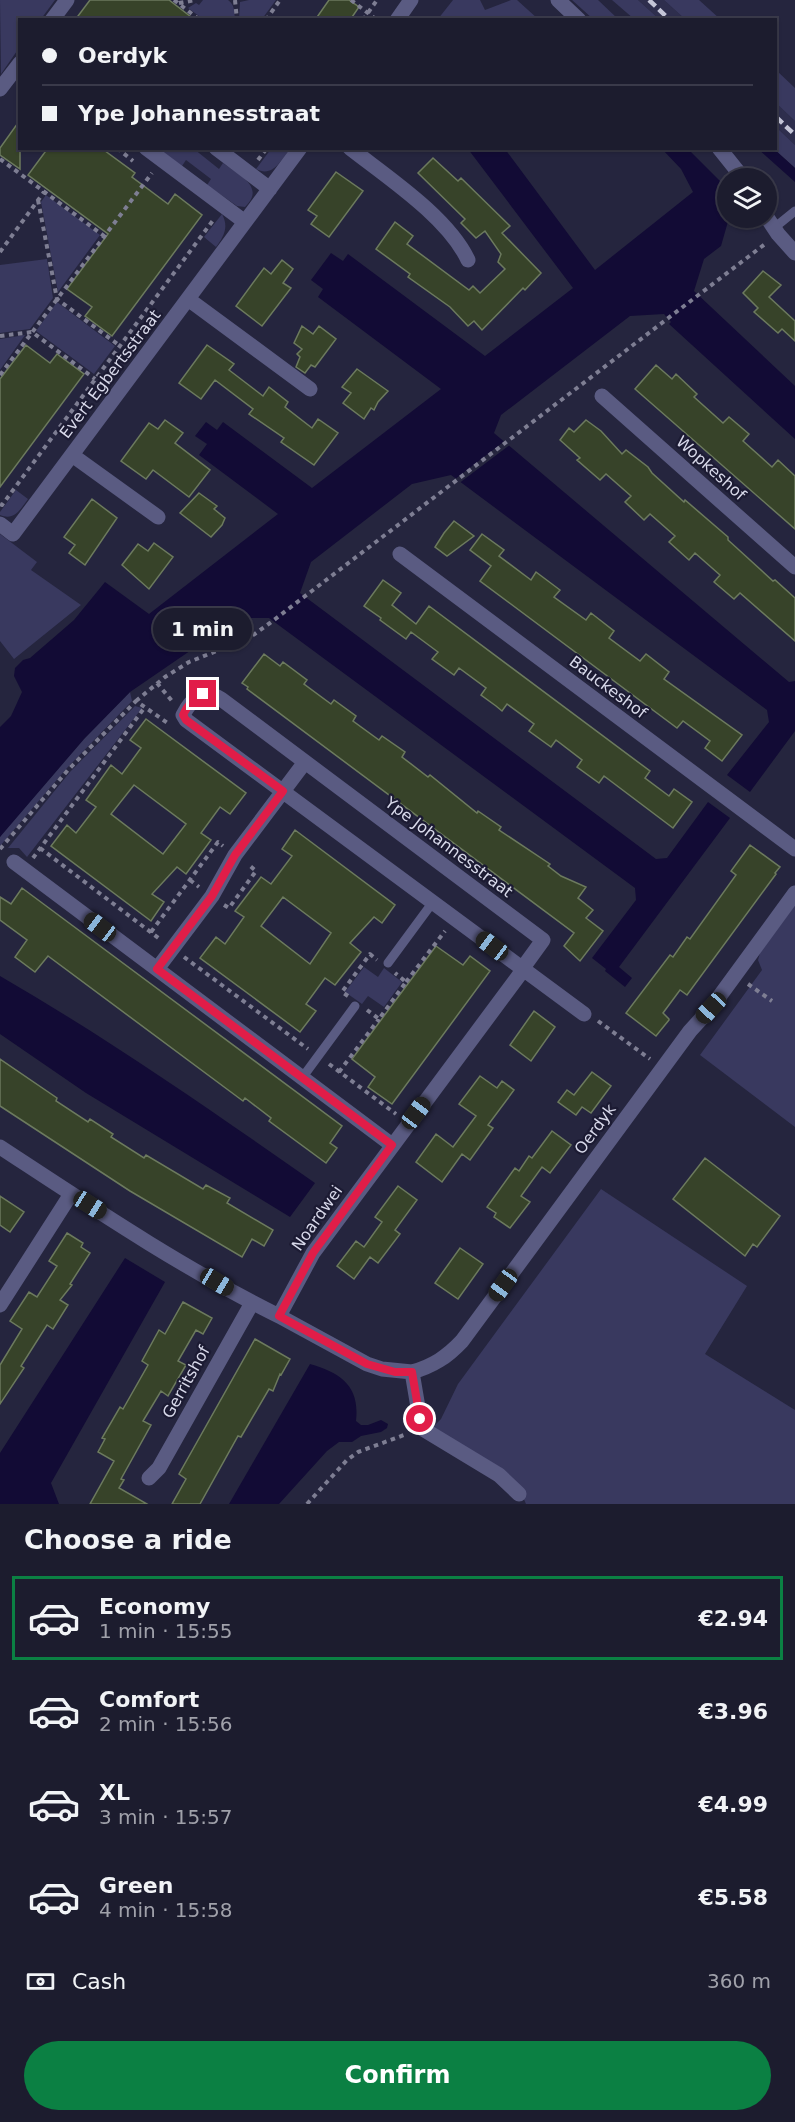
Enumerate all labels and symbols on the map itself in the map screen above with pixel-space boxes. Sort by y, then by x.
street label: Evert Egbertsstraat [56,306,164,442]
street label: Wopkeshof [672,432,750,505]
callout: 1 min [154,607,252,649]
street label: Bauckeshof [565,652,651,723]
route end [189,680,216,707]
street label: Ype Johannesstraat [381,792,517,901]
car [80,909,120,945]
car [472,928,512,964]
car [692,989,730,1027]
car [398,1093,434,1133]
street label: Oerdyk [570,1100,620,1158]
street label: Noardwei [288,1182,346,1254]
car [70,1188,110,1222]
car [197,1265,237,1299]
car [485,1265,521,1305]
street label: Gerritshof [158,1342,214,1421]
route start [406,1405,433,1432]

